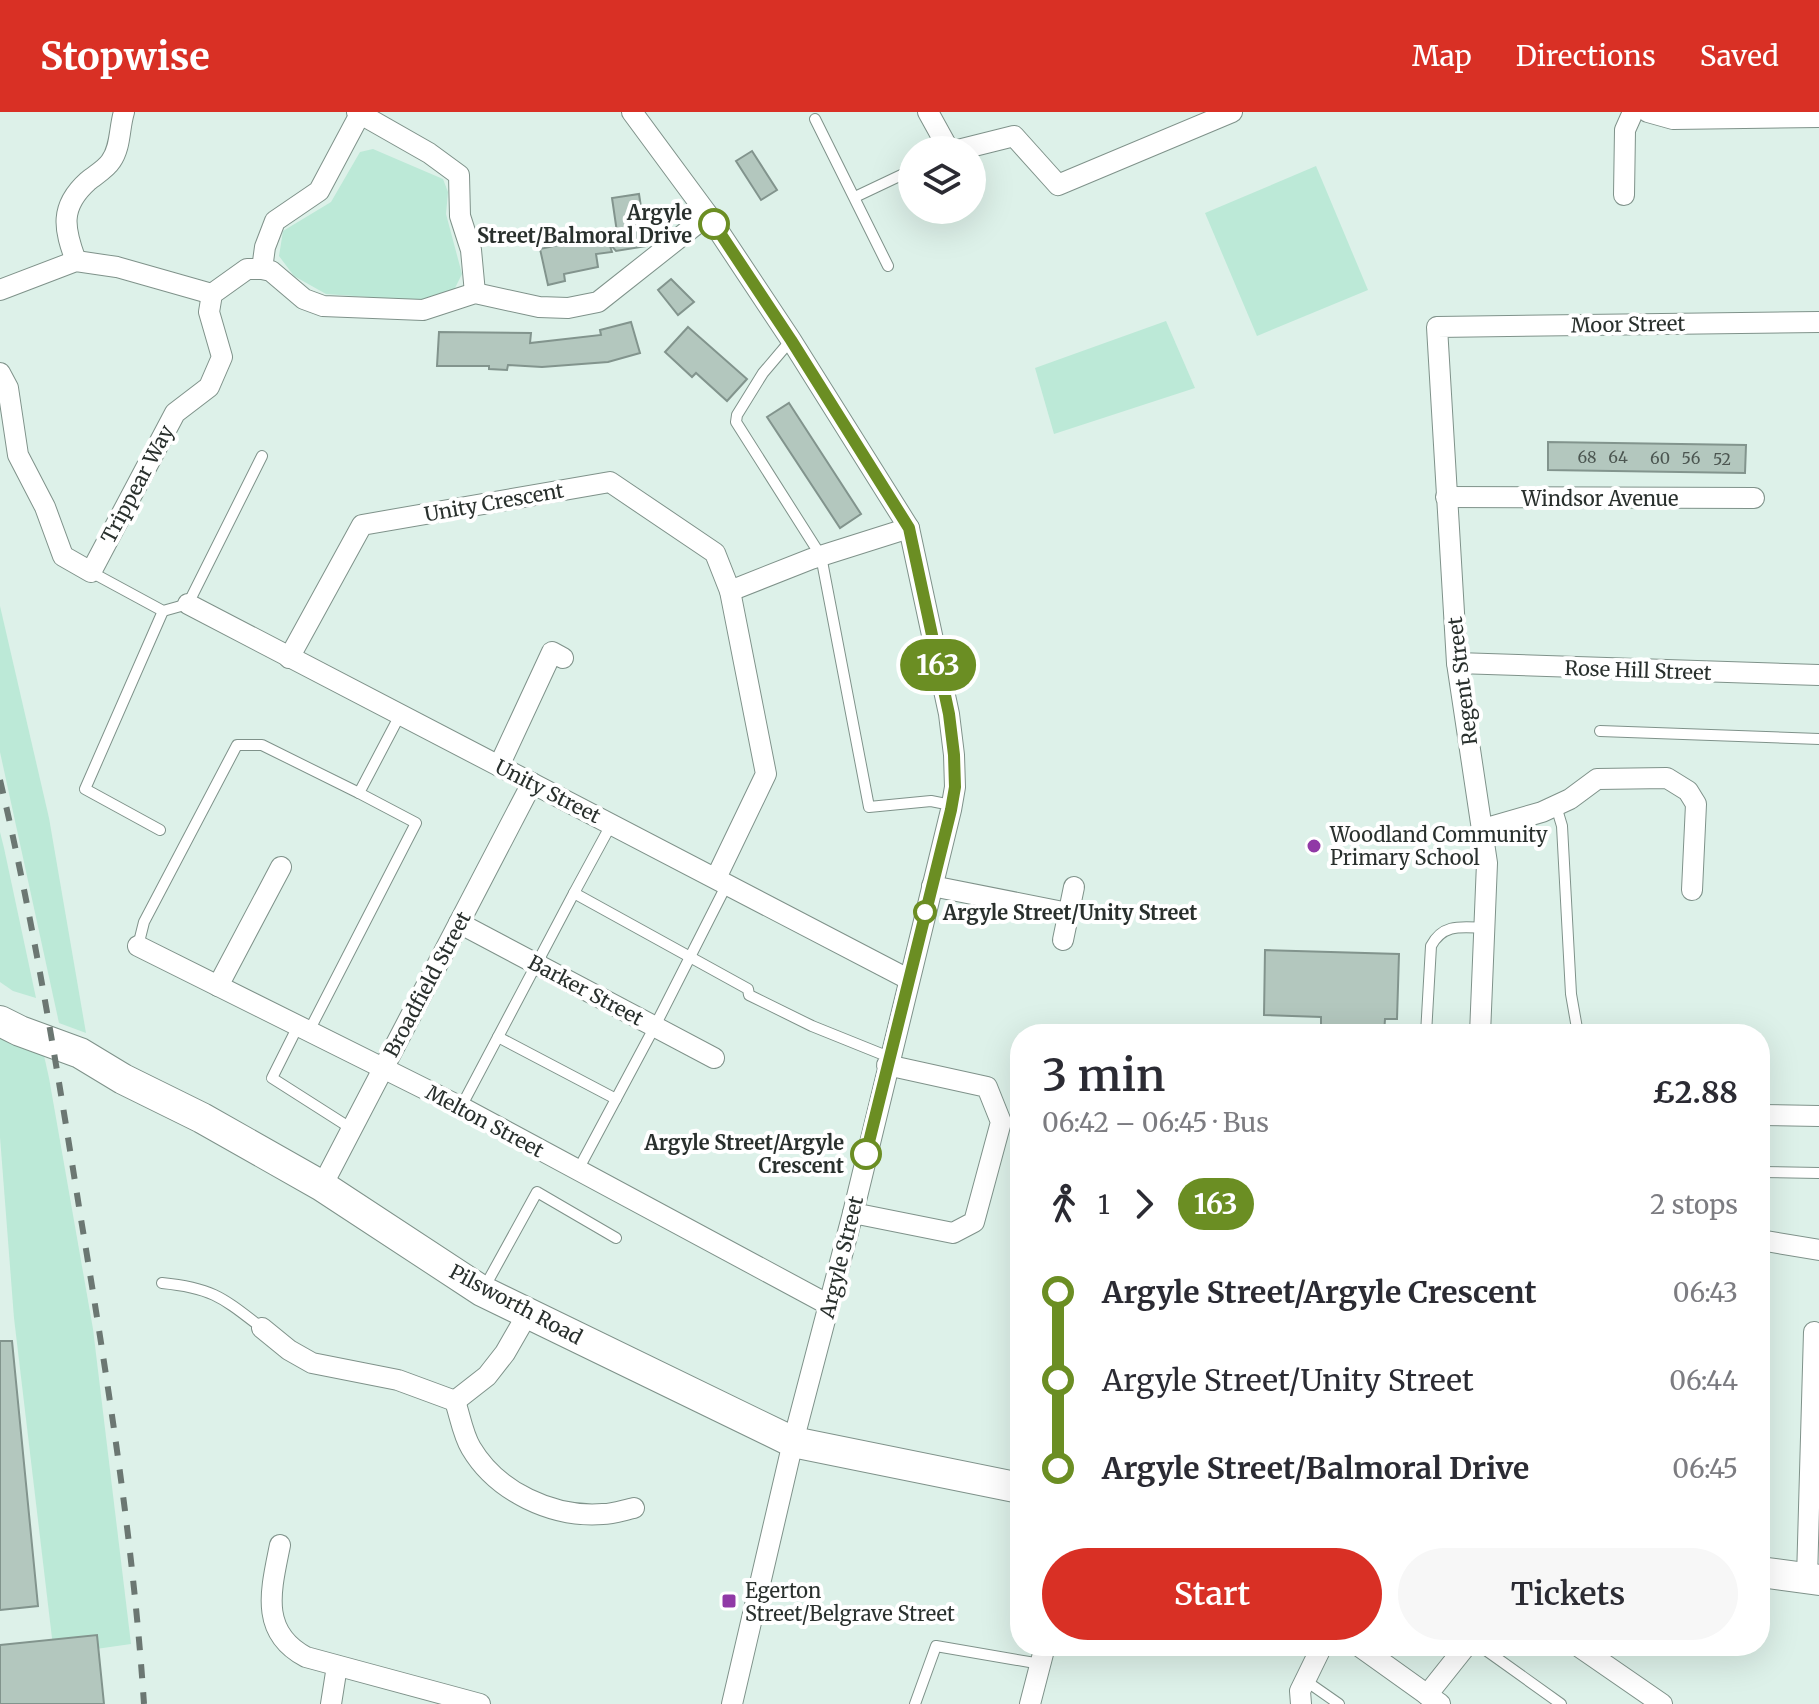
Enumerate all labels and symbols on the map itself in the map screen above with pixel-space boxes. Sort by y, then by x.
place label: Argyle Street/Balmoral Drive [477,200,692,248]
marker: Argyle Street/Balmoral Drive [699,209,729,239]
street label: Moor Street [1571,311,1686,337]
street label: Trippear Way [95,420,179,547]
house number: 68 [1577,447,1597,467]
house number: 64 [1608,447,1628,467]
house number: 60 [1650,448,1670,468]
house number: 56 [1682,448,1701,468]
house number: 52 [1713,449,1731,469]
street label: Unity Crescent [422,477,566,527]
street label: Windsor Avenue [1520,486,1679,511]
street label: Regent Street [1442,615,1482,747]
line badge: 163 [892,639,984,691]
street label: Rose Hill Street [1564,655,1712,685]
street label: Unity Street [491,754,605,828]
place label: Woodland Community Primary School [1329,822,1548,870]
marker: Woodland Community Primary School [1305,837,1323,855]
place label: Argyle Street/Unity Street [942,900,1197,925]
marker: Argyle Street/Unity Street [914,901,936,923]
street label: Broadfield Street [378,907,476,1061]
street label: Barker Street [524,949,648,1031]
street label: Melton Street [422,1079,549,1163]
place label: Argyle Street/Argyle Crescent [644,1130,844,1178]
marker: Argyle Street/Argyle Crescent [851,1139,881,1169]
street label: Argyle Street [813,1193,868,1322]
street label: Pilsworth Road [445,1258,587,1350]
place label: Egerton Street/Belgrave Street [745,1578,955,1626]
marker: Egerton Street/Belgrave Street [720,1592,738,1610]

